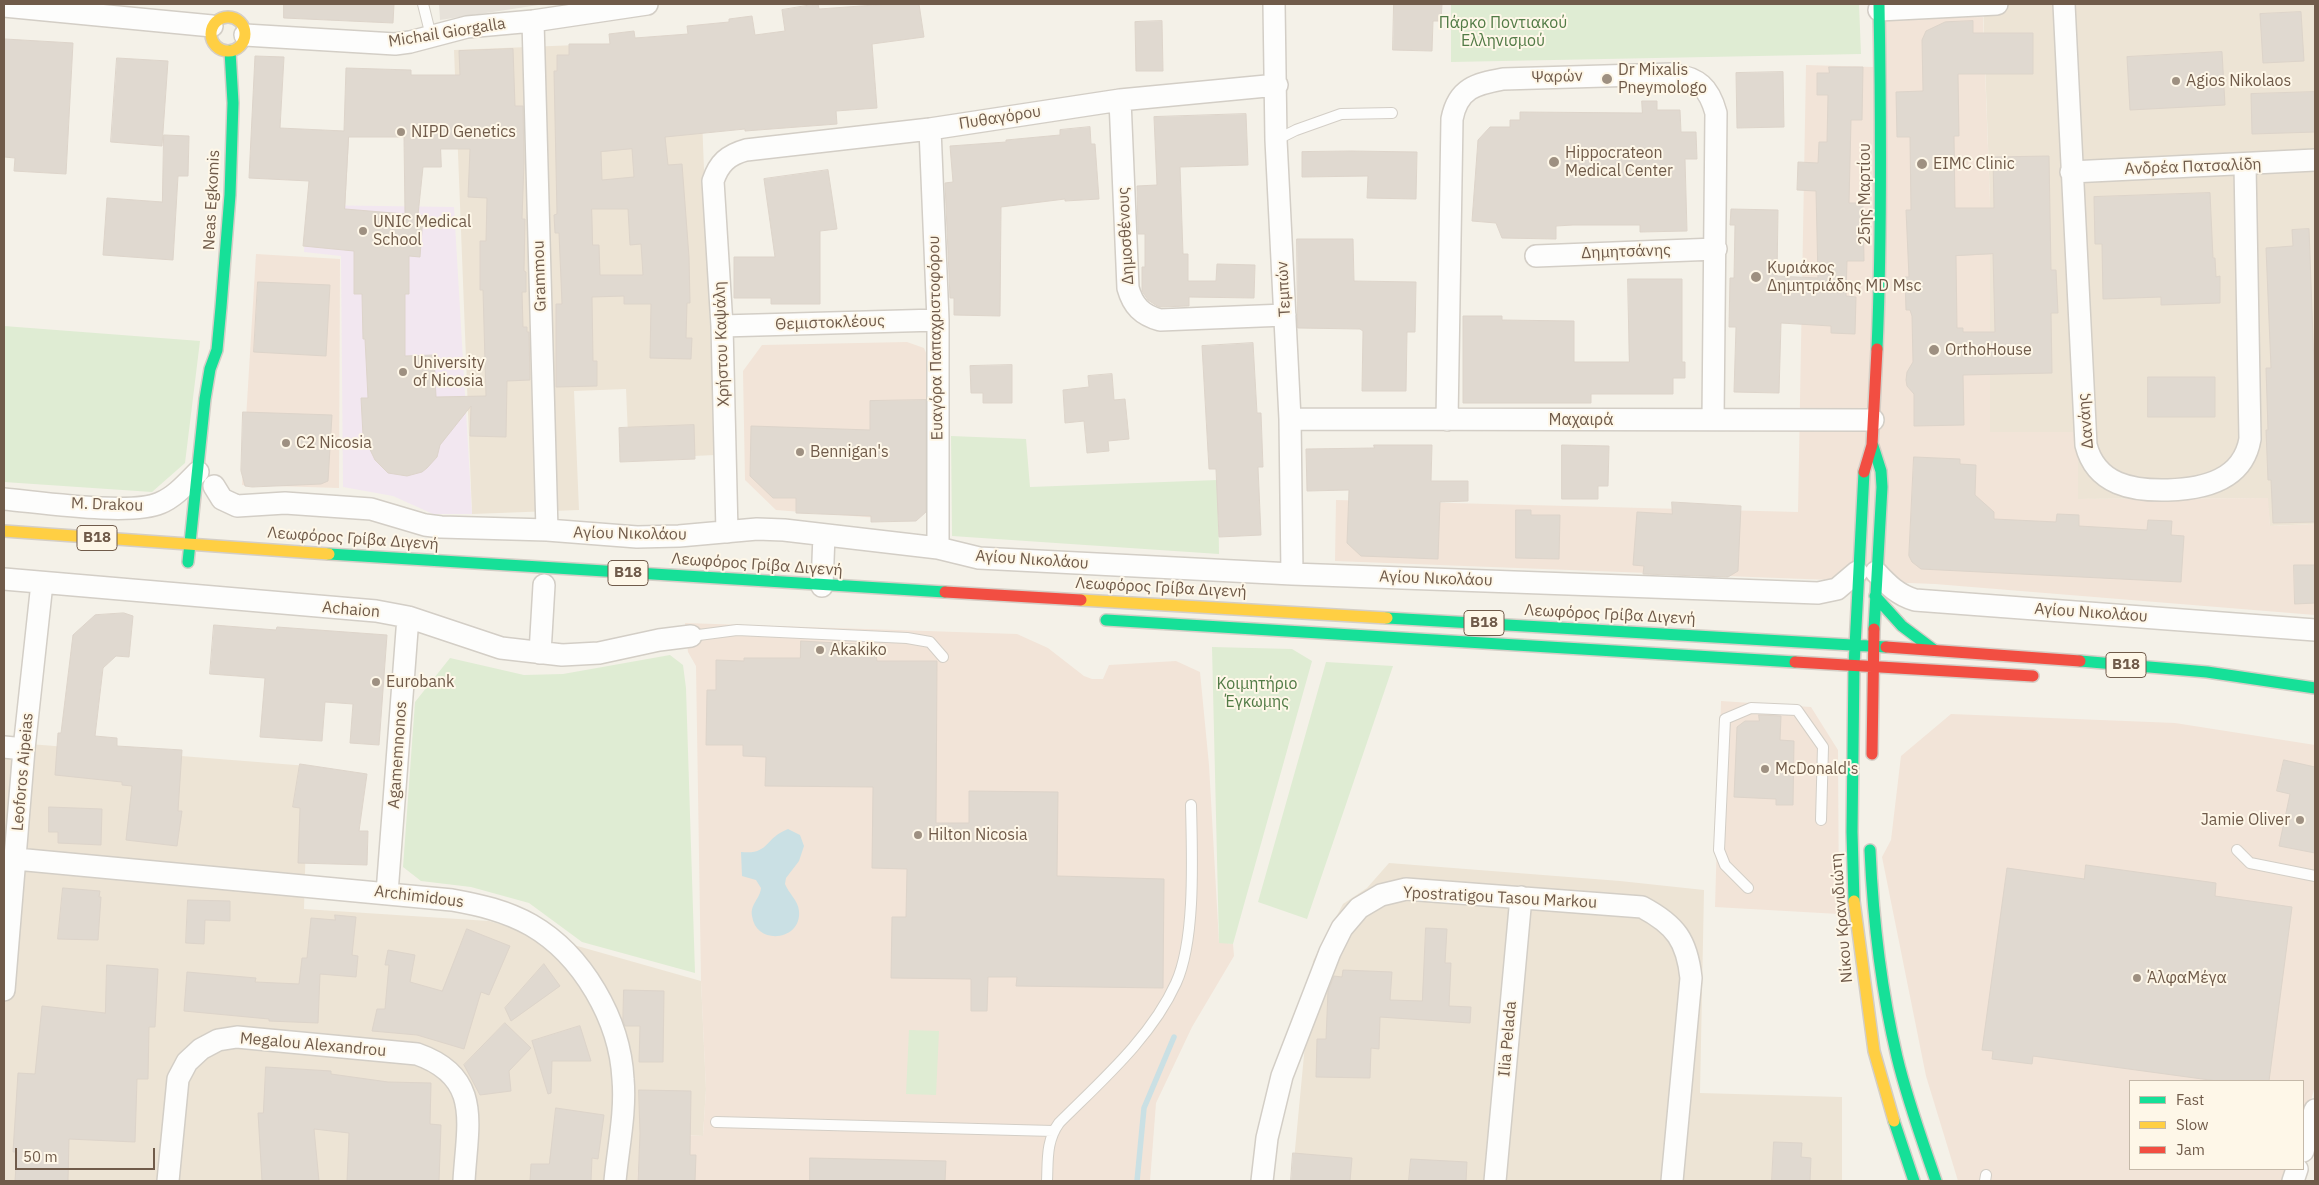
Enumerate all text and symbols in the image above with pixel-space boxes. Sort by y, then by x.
park label: Πάρκο Ποντιακού Ελληνισμού [1439,13,1567,51]
street label: Michail Giorgalla [387,14,507,52]
place label: Dr Mixalis Pneymologo [1618,60,1707,98]
street label: Ψαρών [1531,67,1583,87]
place label: Agios Nikolaos [2186,71,2291,91]
marker: Dr Mixalis Pneymologo [1600,72,1614,86]
marker: Agios Nikolaos [2170,75,2182,87]
street label: Πυθαγόρου [957,102,1043,134]
place label: NIPD Genetics [411,122,516,142]
marker: NIPD Genetics [395,126,407,138]
place label: Hippocrateon Medical Center [1565,143,1673,181]
street label: 25ης Μαρτίου [1855,143,1875,245]
street label: Neas Egkomis [200,149,224,251]
place label: EIMC Clinic [1933,154,2015,174]
marker: Hippocrateon Medical Center [1547,155,1561,169]
street label: Ανδρέα Πατσαλίδη [2124,155,2262,179]
marker: EIMC Clinic [1915,157,1929,171]
street label: Δημοσθένους [1114,186,1138,286]
place label: UNIC Medical School [373,212,471,250]
marker: UNIC Medical School [357,225,369,237]
street label: Ευαγόρα Παπαχριστοφόρου [925,235,947,441]
street label: Grammou [529,240,551,312]
street label: Δημητσάνης [1581,241,1671,263]
place label: Κυριάκος Δημητριάδης MD Msc [1767,258,1922,296]
street label: Τεμπών [1273,261,1295,317]
marker: Κυριάκος Δημητριάδης MD Msc [1749,270,1763,284]
street label: Χρήστου Καψάλη [710,281,734,407]
street label: Θεμιστοκλέους [775,311,885,335]
place label: OrthoHouse [1945,340,2032,360]
marker: OrthoHouse [1927,343,1941,357]
place label: University of Nicosia [413,353,485,391]
marker: University of Nicosia [397,366,409,378]
street label: Δανάης [2074,392,2098,450]
street label: Μαχαιρά [1549,410,1613,430]
place label: C2 Nicosia [296,433,372,453]
marker: C2 Nicosia [280,437,292,449]
place label: Bennigan's [810,442,889,462]
marker: Bennigan's [794,446,806,458]
street label: M. Drakou [70,494,144,516]
street label: Λεωφόρος Γρίβα Διγενή [267,523,439,555]
street label: Αγίου Νικολάου [573,523,687,545]
road number: B18 [77,526,117,550]
street label: Αγίου Νικολάου [975,546,1089,574]
street label: Λεωφόρος Γρίβα Διγενή [671,549,843,581]
road number: B18 [608,560,648,586]
street label: Αγίου Νικολάου [1379,567,1493,591]
street label: Λεωφόρος Γρίβα Διγενή [1075,574,1247,602]
street label: Achaion [321,598,381,622]
street label: Αγίου Νικολάου [2034,599,2148,627]
street label: Λεωφόρος Γρίβα Διγενή [1524,601,1696,629]
road number: B18 [1464,610,1504,636]
place label: Akakiko [830,640,887,660]
marker: Akakiko [814,644,826,656]
road number: B18 [2106,652,2146,678]
place label: Eurobank [386,672,455,692]
park label: Κοιμητήριο Έγκωμης [1217,674,1297,712]
marker: Eurobank [370,676,382,688]
street label: Agamemnonos [385,701,411,809]
street label: Leoforos Aipeias [8,712,38,832]
place label: McDonald's [1775,759,1859,779]
marker: McDonald's [1759,763,1771,775]
place label: Jamie Oliver [2201,810,2290,830]
marker: Jamie Oliver [2294,814,2306,826]
place label: Hilton Nicosia [928,825,1028,845]
marker: Hilton Nicosia [912,829,924,841]
street label: Νίκου Κρανιδιώτη [1827,852,1857,984]
street label: Archimidous [373,882,465,912]
street label: Ypostratigou Tasou Markou [1402,883,1598,913]
place label: ΆλφαΜέγα [2147,968,2227,988]
marker: ΆλφαΜέγα [2131,972,2143,984]
street label: Ilia Pelada [1495,1000,1521,1078]
street label: Megalou Alexandrou [239,1029,387,1061]
legend [2129,1080,2304,1170]
text: Fast [2176,1090,2204,1109]
text: Slow [2176,1115,2209,1134]
scale bar [18,1138,158,1170]
text: Jam [2176,1140,2205,1159]
text: 50 m [23,1147,58,1166]

